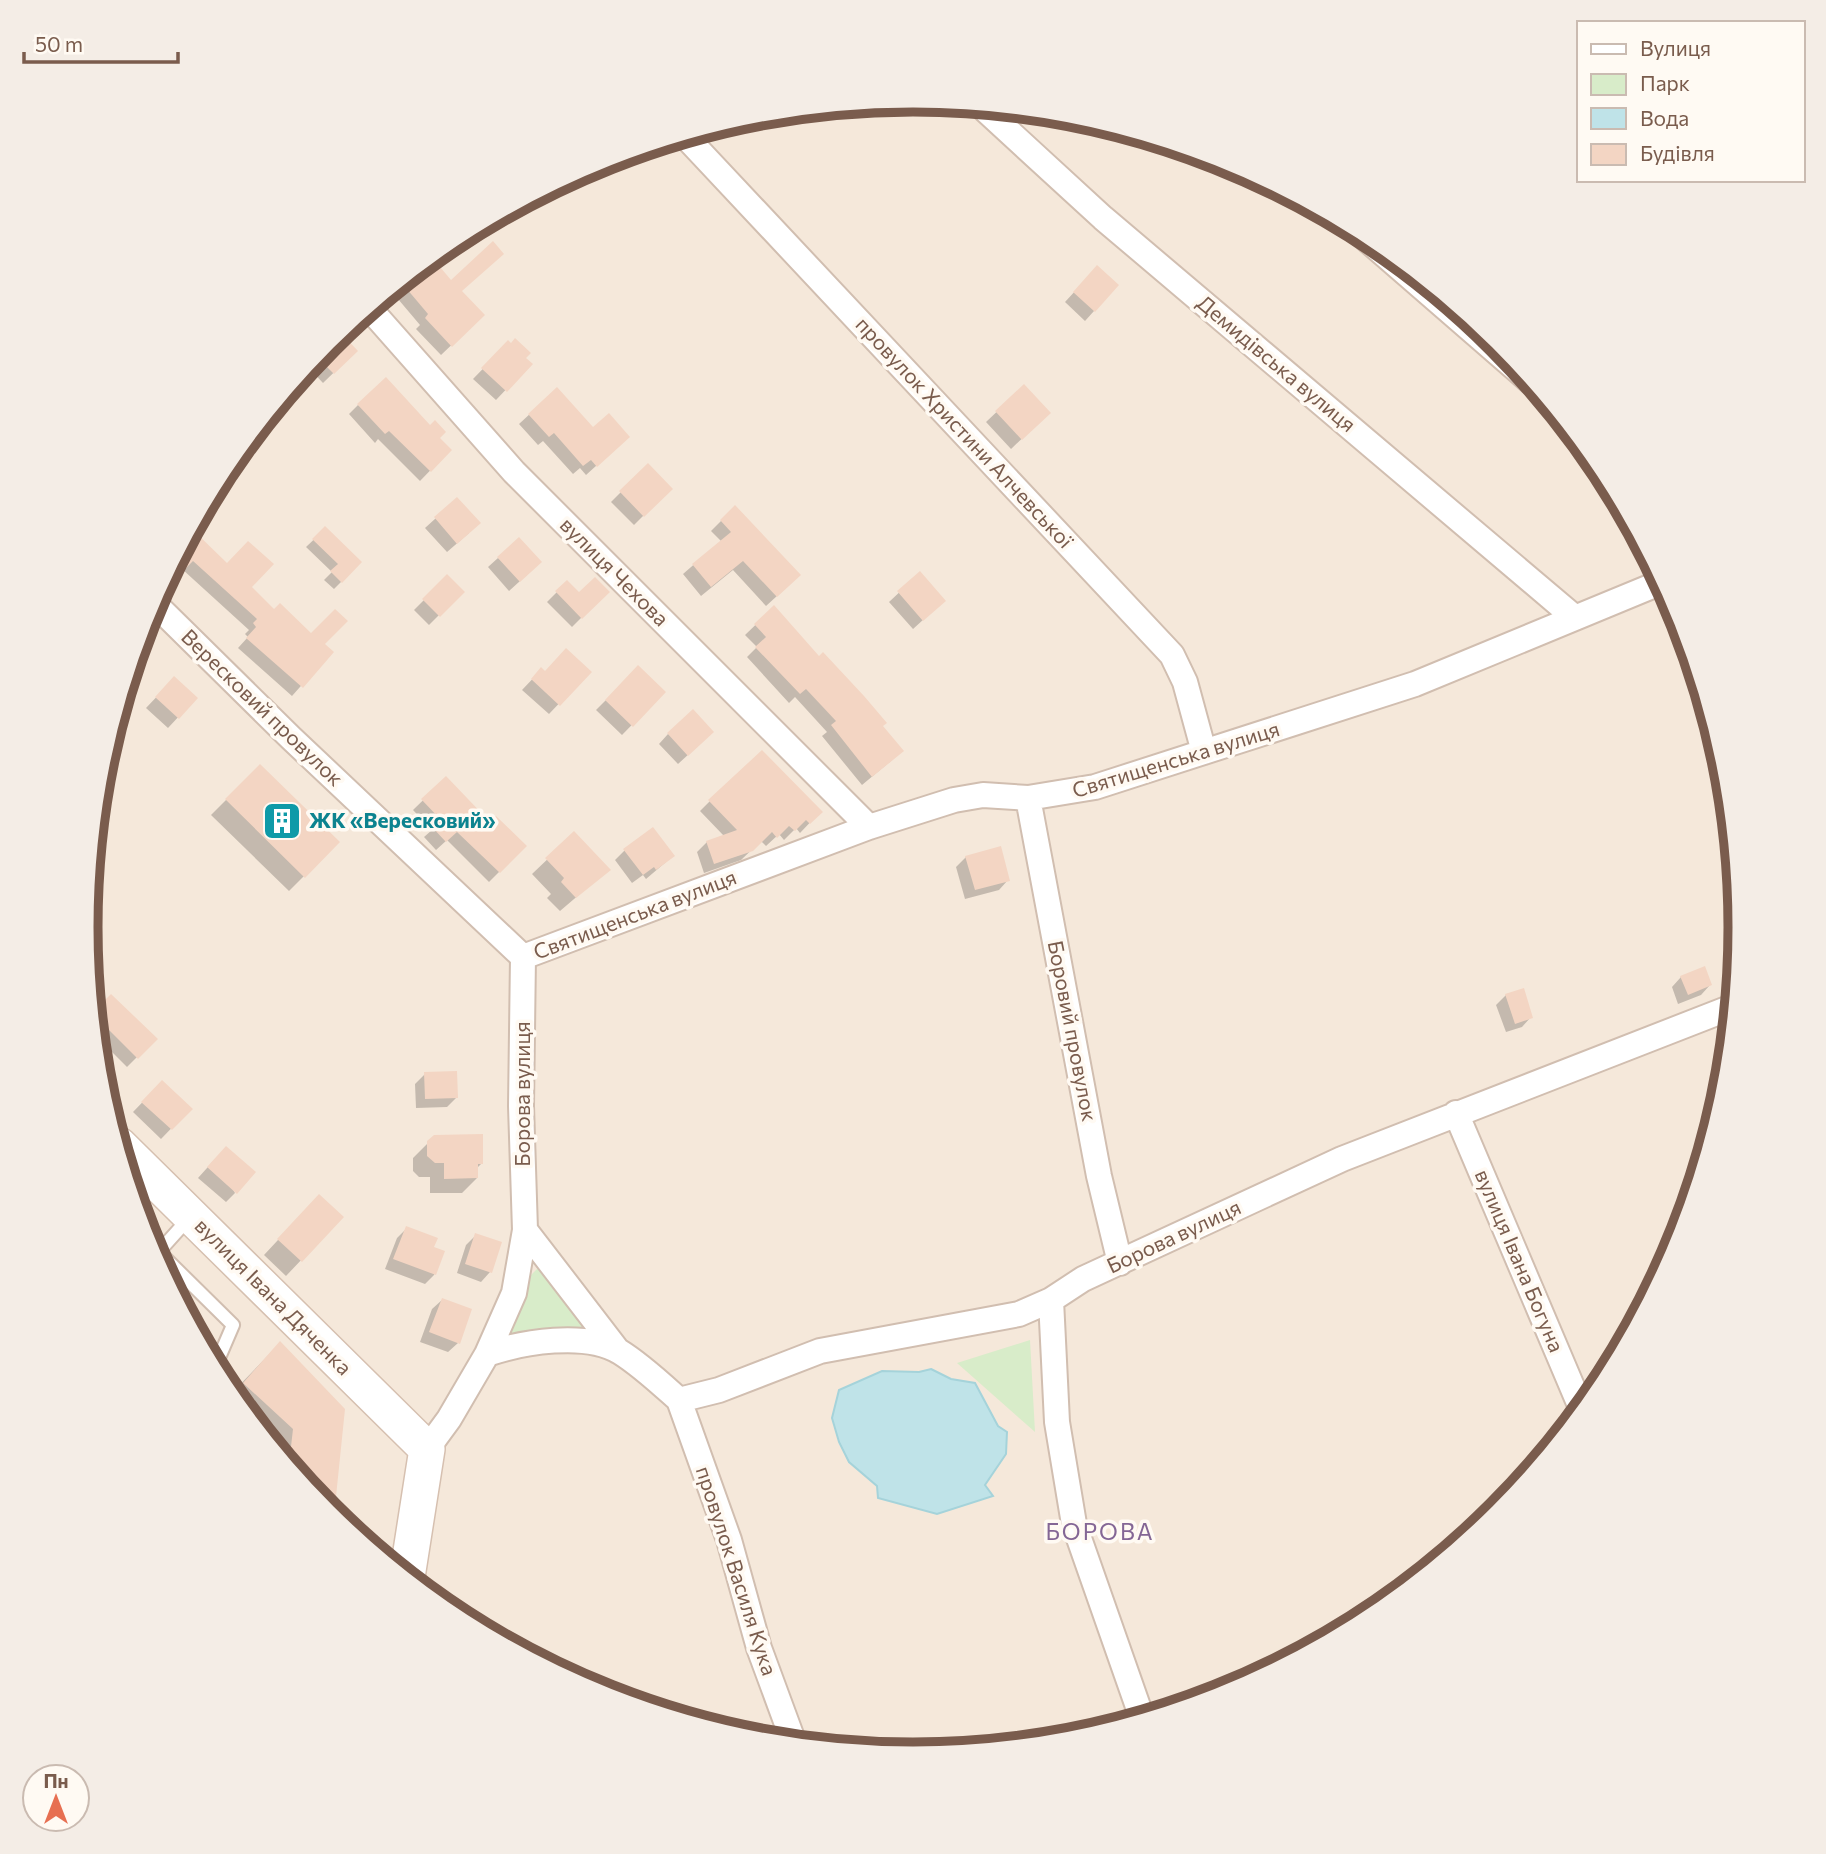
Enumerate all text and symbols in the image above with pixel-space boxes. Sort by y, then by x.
scale bar [24,21,178,65]
legend [1577,21,1805,182]
text: 50 m [35,31,83,56]
text: Вулиця [1640,35,1711,60]
text: Парк [1640,70,1690,95]
text: Вода [1640,105,1689,130]
text: Будівля [1640,140,1715,165]
street label: Демидівська вулиця [1193,289,1361,436]
street label: провулок Христини Алчевської [851,311,1079,553]
street label: вулиця Чехова [556,511,675,630]
street label: Вересковий провулок [177,623,349,791]
street label: Святищенська вулиця [1069,715,1282,802]
building icon: ЖК «Вересковий» [261,800,303,842]
place label: ЖК «Вересковий» [309,807,496,832]
street label: Святищенська вулиця [529,863,739,964]
street label: Боровий провулок [1044,938,1103,1123]
street label: Борова вулиця [509,1021,534,1167]
street label: вулиця Івана Богуна [1471,1165,1570,1356]
street label: Борова вулиця [1102,1194,1244,1278]
street label: вулиця Івана Дяченка [191,1212,358,1379]
street label: провулок Василя Кука [692,1463,783,1678]
district label: БОРОВА [1045,1517,1155,1545]
north arrow [21,1763,91,1833]
text: Пн [43,1769,69,1792]

